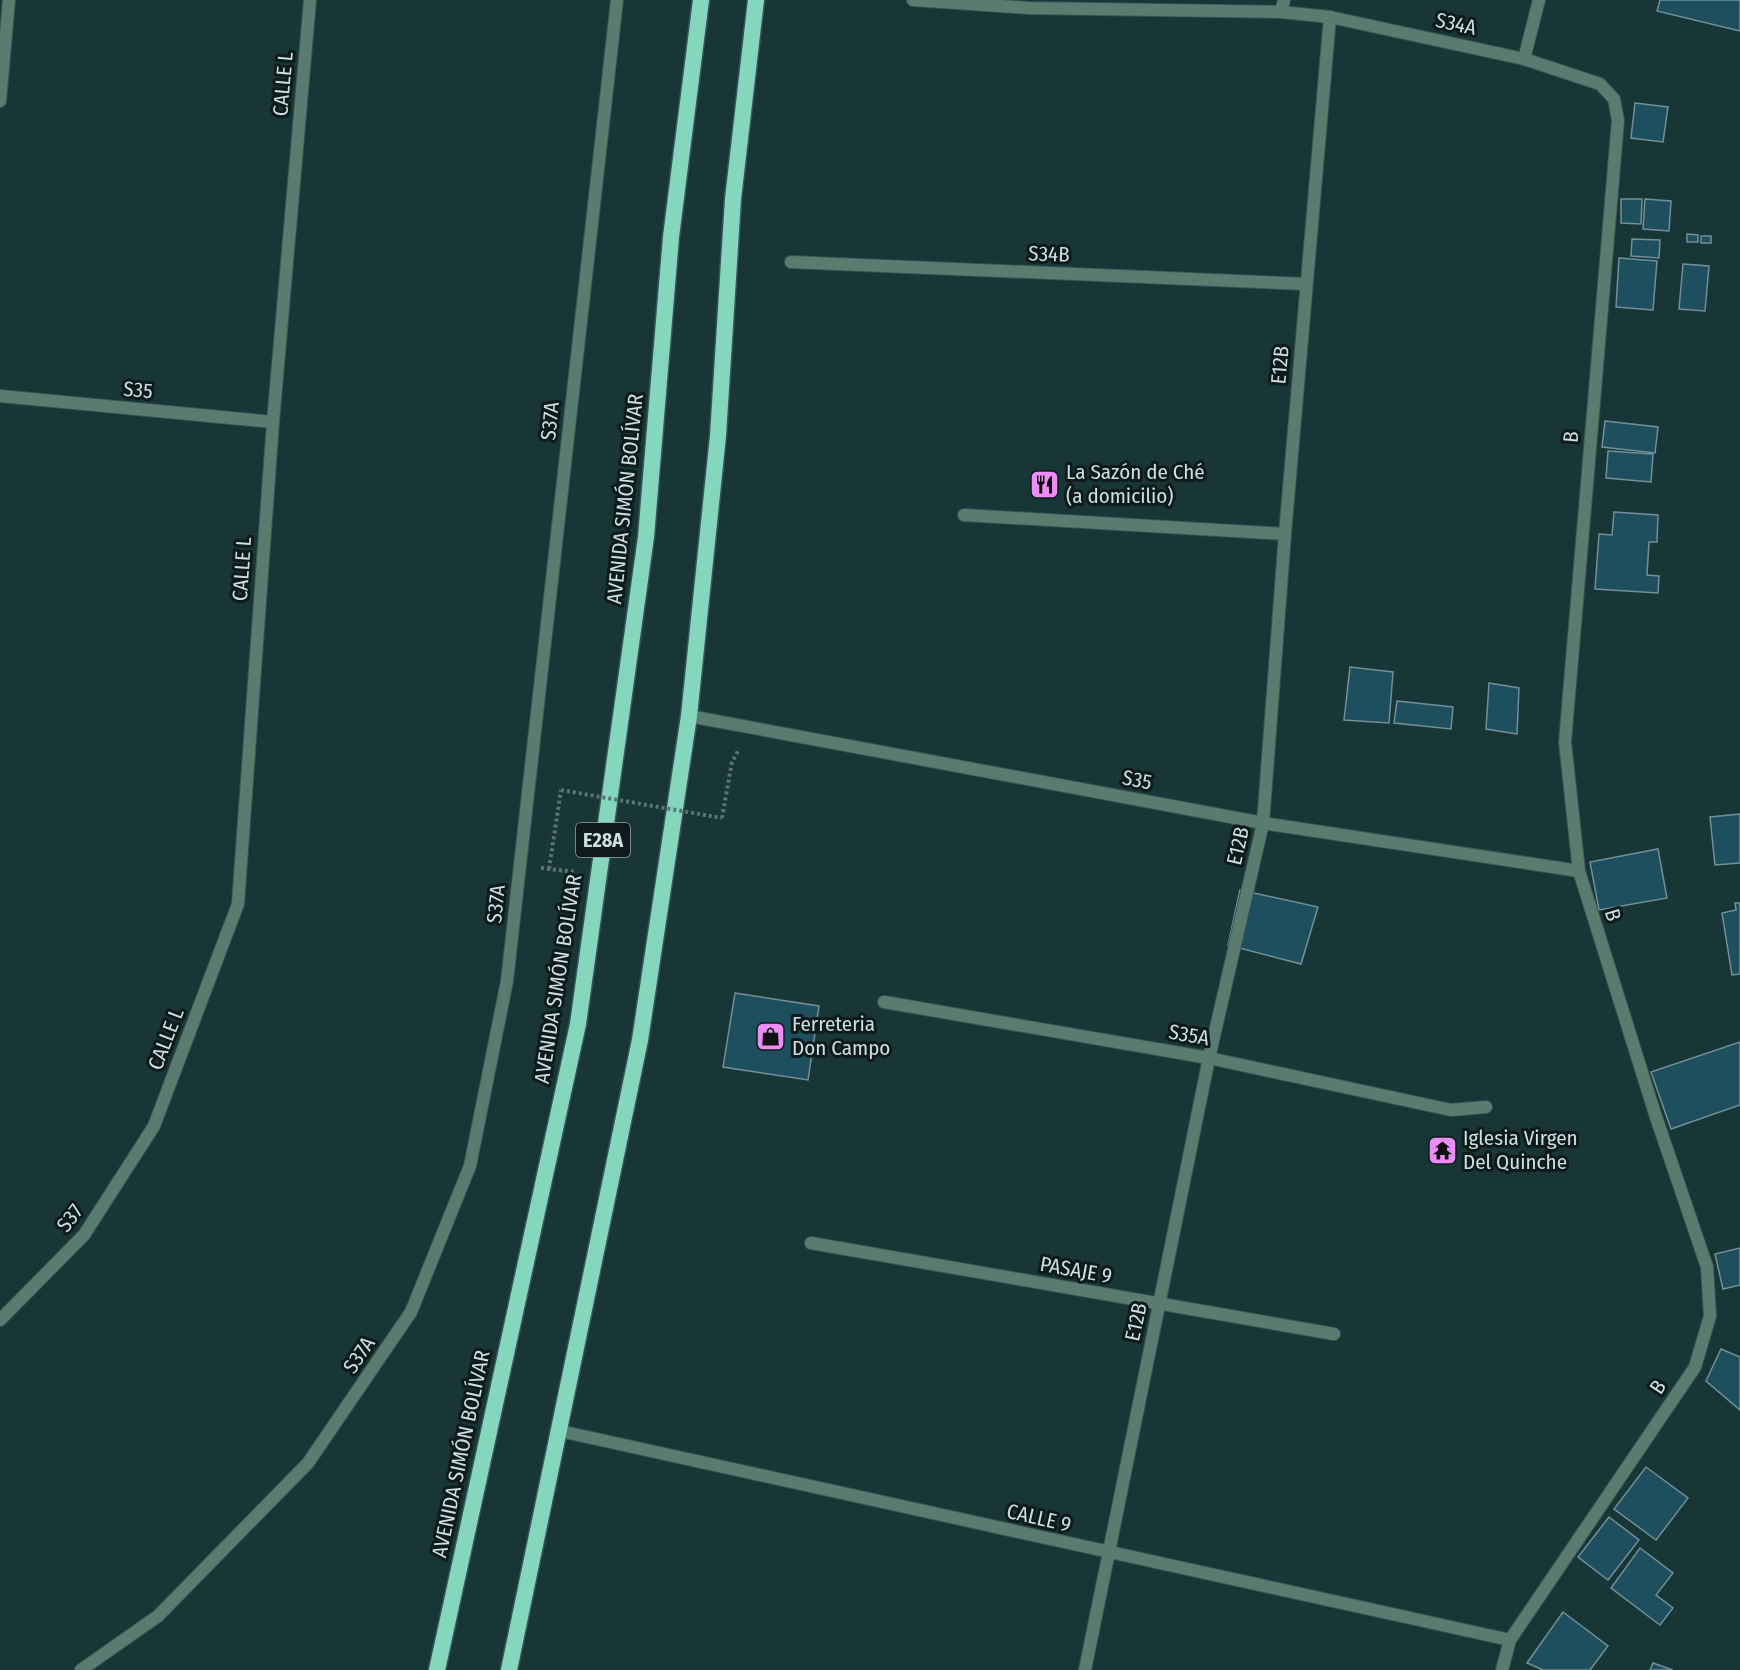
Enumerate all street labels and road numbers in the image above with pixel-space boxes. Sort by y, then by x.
street label: S34A [1433,7,1479,41]
street label: CALLE L [267,50,299,117]
street label: S34B [1028,240,1070,268]
street label: E12B [1265,345,1295,385]
street label: S35 [122,376,154,404]
street label: AVENIDA SIMÓN BOLÍVAR [601,392,649,605]
street label: S37A [535,400,565,442]
street label: B [1558,430,1584,444]
street label: CALLE L [227,535,257,602]
street label: S35 [1120,764,1154,796]
road number: E28A [576,823,630,857]
street label: E12B [1221,824,1255,868]
street label: AVENIDA SIMÓN BOLÍVAR [529,872,587,1085]
street label: S37A [481,883,511,925]
street label: B [1599,906,1627,924]
street label: CALLE L [142,1004,190,1074]
street label: S35A [1167,1019,1211,1051]
street label: S37 [51,1199,89,1237]
street label: PASAJE 9 [1038,1251,1114,1289]
street label: E12B [1119,1301,1153,1343]
street label: S37A [337,1332,381,1378]
street label: AVENIDA SIMÓN BOLÍVAR [426,1347,496,1560]
street label: B [1644,1375,1672,1399]
street label: CALLE 9 [1004,1498,1074,1538]

